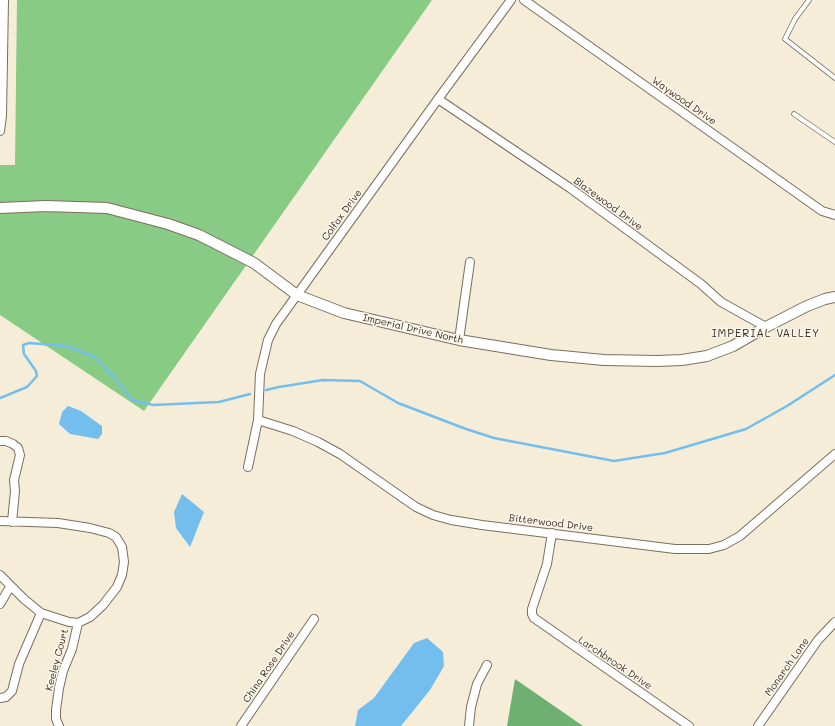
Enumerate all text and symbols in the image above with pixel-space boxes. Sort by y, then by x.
street label: Waywood Drive [650,74,718,128]
street label: Blazewood Drive [571,175,645,233]
street label: Colfax Drive [319,187,365,243]
street label: Imperial Drive North [362,312,464,346]
district label: IMPERIAL VALLEY [712,327,820,341]
street label: Bitterwood Drive [508,512,594,534]
street label: Keeley Court [43,628,71,692]
street label: China Rose Drive [241,629,297,705]
street label: Larchbrook Drive [576,634,654,692]
street label: Monarch Lane [762,635,812,699]

